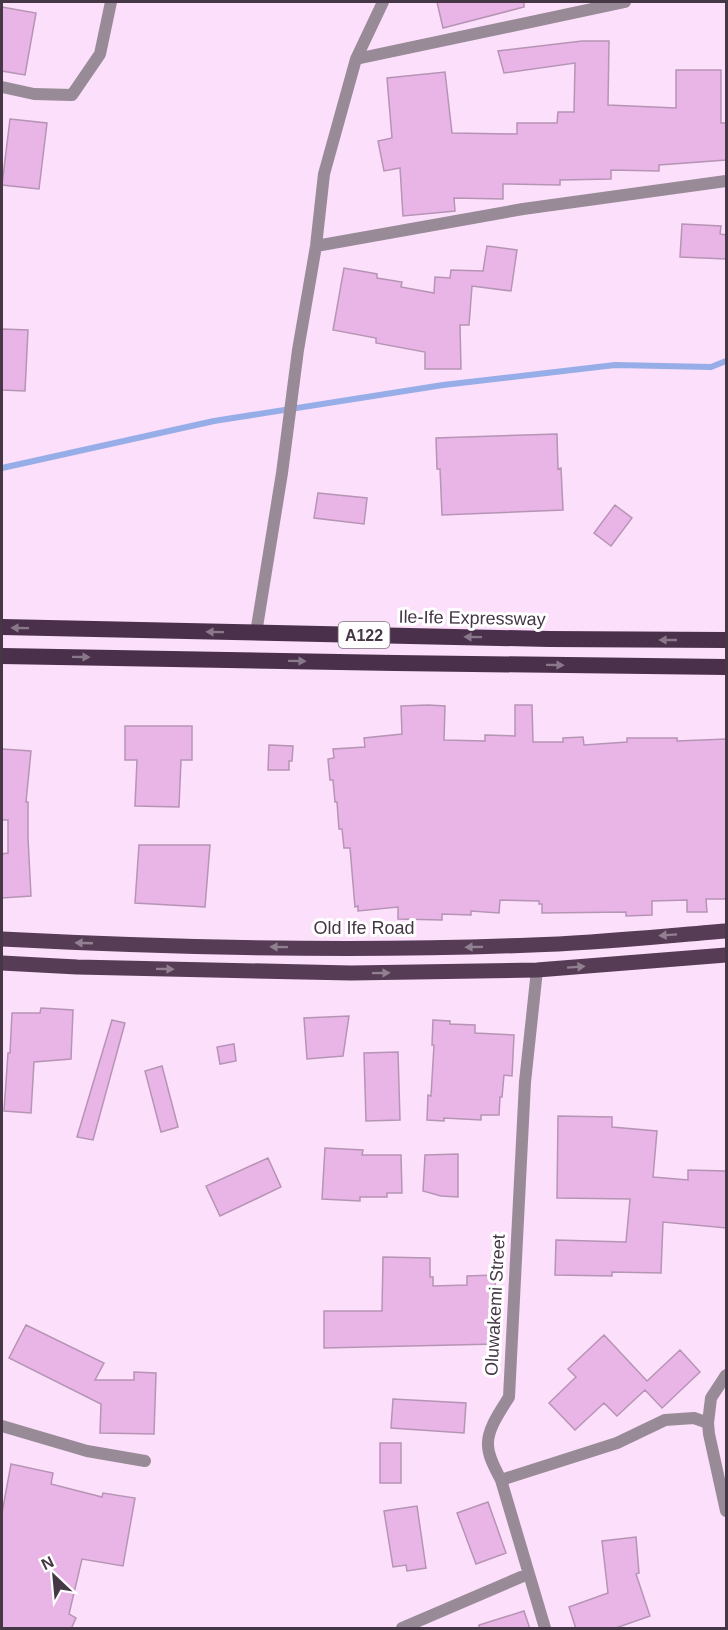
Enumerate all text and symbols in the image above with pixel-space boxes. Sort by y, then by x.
street label: Ile-Ife Expressway [398,607,546,629]
road number: A122 [338,622,389,648]
one-way arrow [11,623,30,632]
one-way arrow [206,627,225,637]
one-way arrow [464,632,483,642]
one-way arrow [659,635,678,645]
one-way arrow [71,652,90,662]
one-way arrow [287,656,306,666]
one-way arrow [545,660,564,670]
street label: Old Ife Road [313,918,415,938]
one-way arrow [659,930,678,940]
one-way arrow [74,938,93,947]
one-way arrow [464,942,483,951]
one-way arrow [269,943,288,952]
one-way arrow [566,962,585,972]
one-way arrow [155,964,174,974]
one-way arrow [371,968,390,978]
street label: Oluwakemi Street [481,1234,509,1376]
north arrow [24,1546,84,1606]
text: N [39,1553,57,1573]

